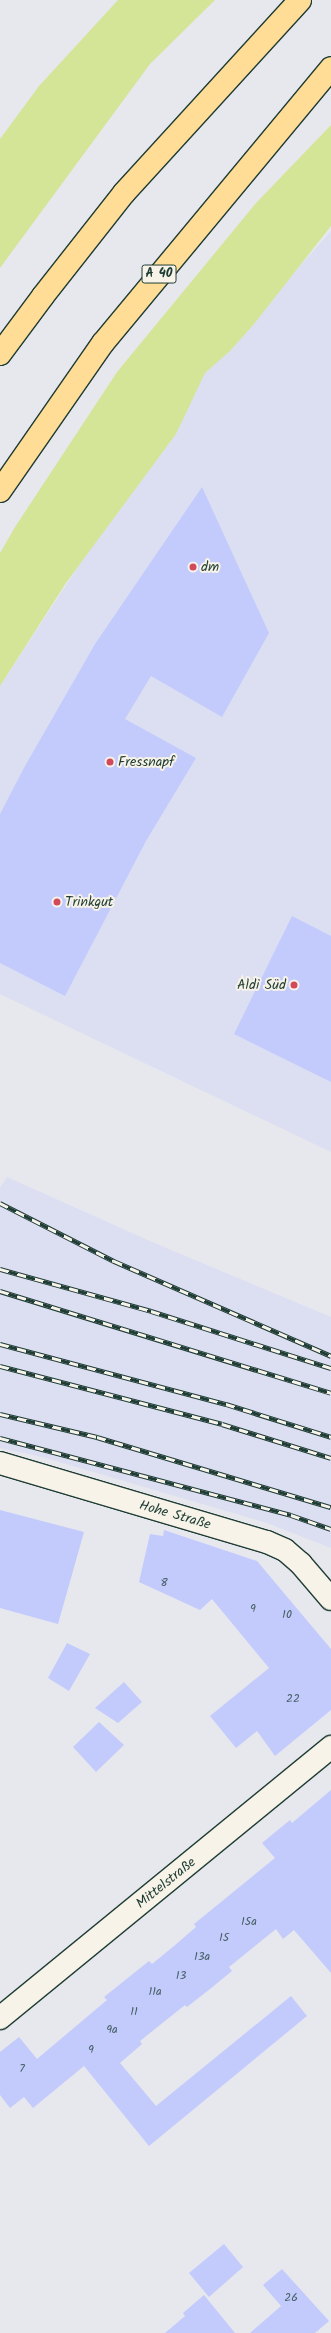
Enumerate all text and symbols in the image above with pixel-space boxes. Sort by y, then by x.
road number: A 40 [141,263,177,285]
place label: dm [201,559,219,575]
marker: dm [188,562,198,572]
place label: Fressnapf [118,754,174,770]
marker: Fressnapf [105,757,115,767]
place label: Trinkgut [65,894,113,910]
marker: Trinkgut [52,897,62,907]
place label: Aldi Süd [237,977,286,993]
marker: Aldi Süd [289,980,299,990]
street label: Hohe Straße [137,1497,213,1533]
house number: 8 [160,1576,168,1590]
house number: 9 [250,1602,256,1616]
house number: 10 [282,1608,292,1622]
house number: 22 [286,1692,300,1706]
street label: Mittelstraße [133,1854,199,1912]
house number: 15a [241,1915,257,1929]
house number: 15 [219,1931,229,1945]
house number: 13a [194,1950,210,1964]
house number: 13 [176,1969,186,1983]
house number: 11a [148,1985,162,1999]
house number: 11 [130,2005,138,2019]
house number: 9a [106,2023,118,2037]
house number: 9 [88,2043,94,2057]
house number: 7 [19,2062,25,2076]
house number: 26 [284,2291,298,2305]

